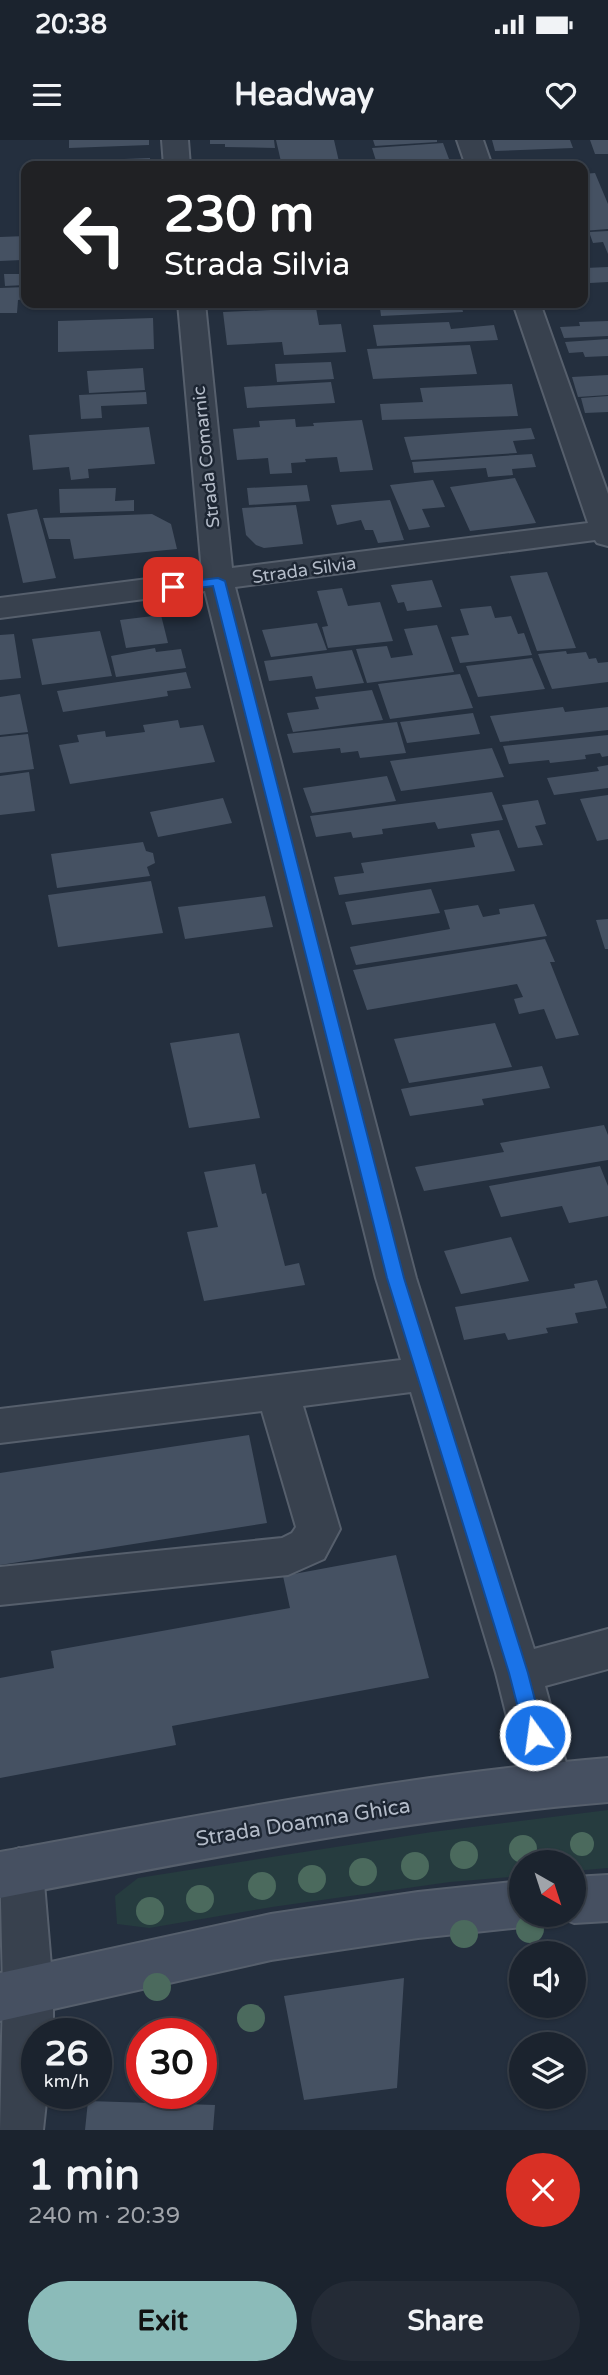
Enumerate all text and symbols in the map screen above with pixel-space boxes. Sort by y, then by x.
text: 20:38 [35,9,107,40]
icon: menu [28,76,66,114]
text: Headway [234,76,374,114]
icon: heart [542,76,580,114]
text: 230 m [164,186,314,245]
icon: left [49,189,140,280]
text: Strada Silvia [164,246,350,284]
street label: Strada Comarnic [188,385,224,529]
street label: Strada Silvia [251,552,357,588]
pin [143,557,203,617]
icon: arrive [154,568,192,606]
position arrow [498,1698,572,1772]
street label: Strada Doamna Ghica [194,1793,412,1852]
north arrow [509,1850,586,1927]
map controls [509,1850,586,2109]
button: sound [509,1941,586,2018]
speed limit sign: 30 [126,2018,217,2109]
button: layers [509,2032,586,2109]
text: 26 [45,2033,88,2075]
text: km/h [44,2070,89,2092]
text: 1 min [28,2150,140,2201]
button: close [506,2153,580,2227]
text: 240 m · 20:39 [28,2202,180,2230]
button: Exit [28,2281,297,2361]
button: Share [311,2281,580,2361]

